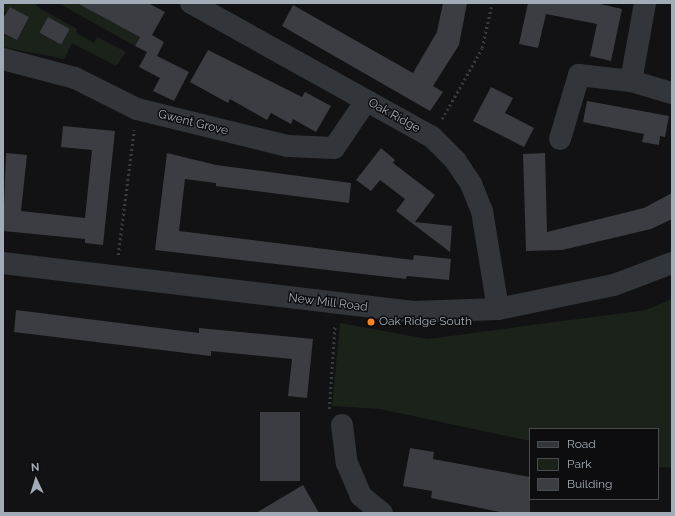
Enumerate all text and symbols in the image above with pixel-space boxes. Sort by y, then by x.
street label: Oak Ridge [365,96,423,136]
street label: Gwent Grove [156,107,230,139]
street label: New Mill Road [287,291,369,315]
place label: Oak Ridge South [379,315,472,329]
marker: Oak Ridge South [366,317,376,327]
legend [529,428,659,500]
text: Road [567,437,596,451]
text: Park [567,457,592,471]
north arrow [16,460,56,500]
text: N [30,461,40,474]
text: Building [567,477,613,491]

